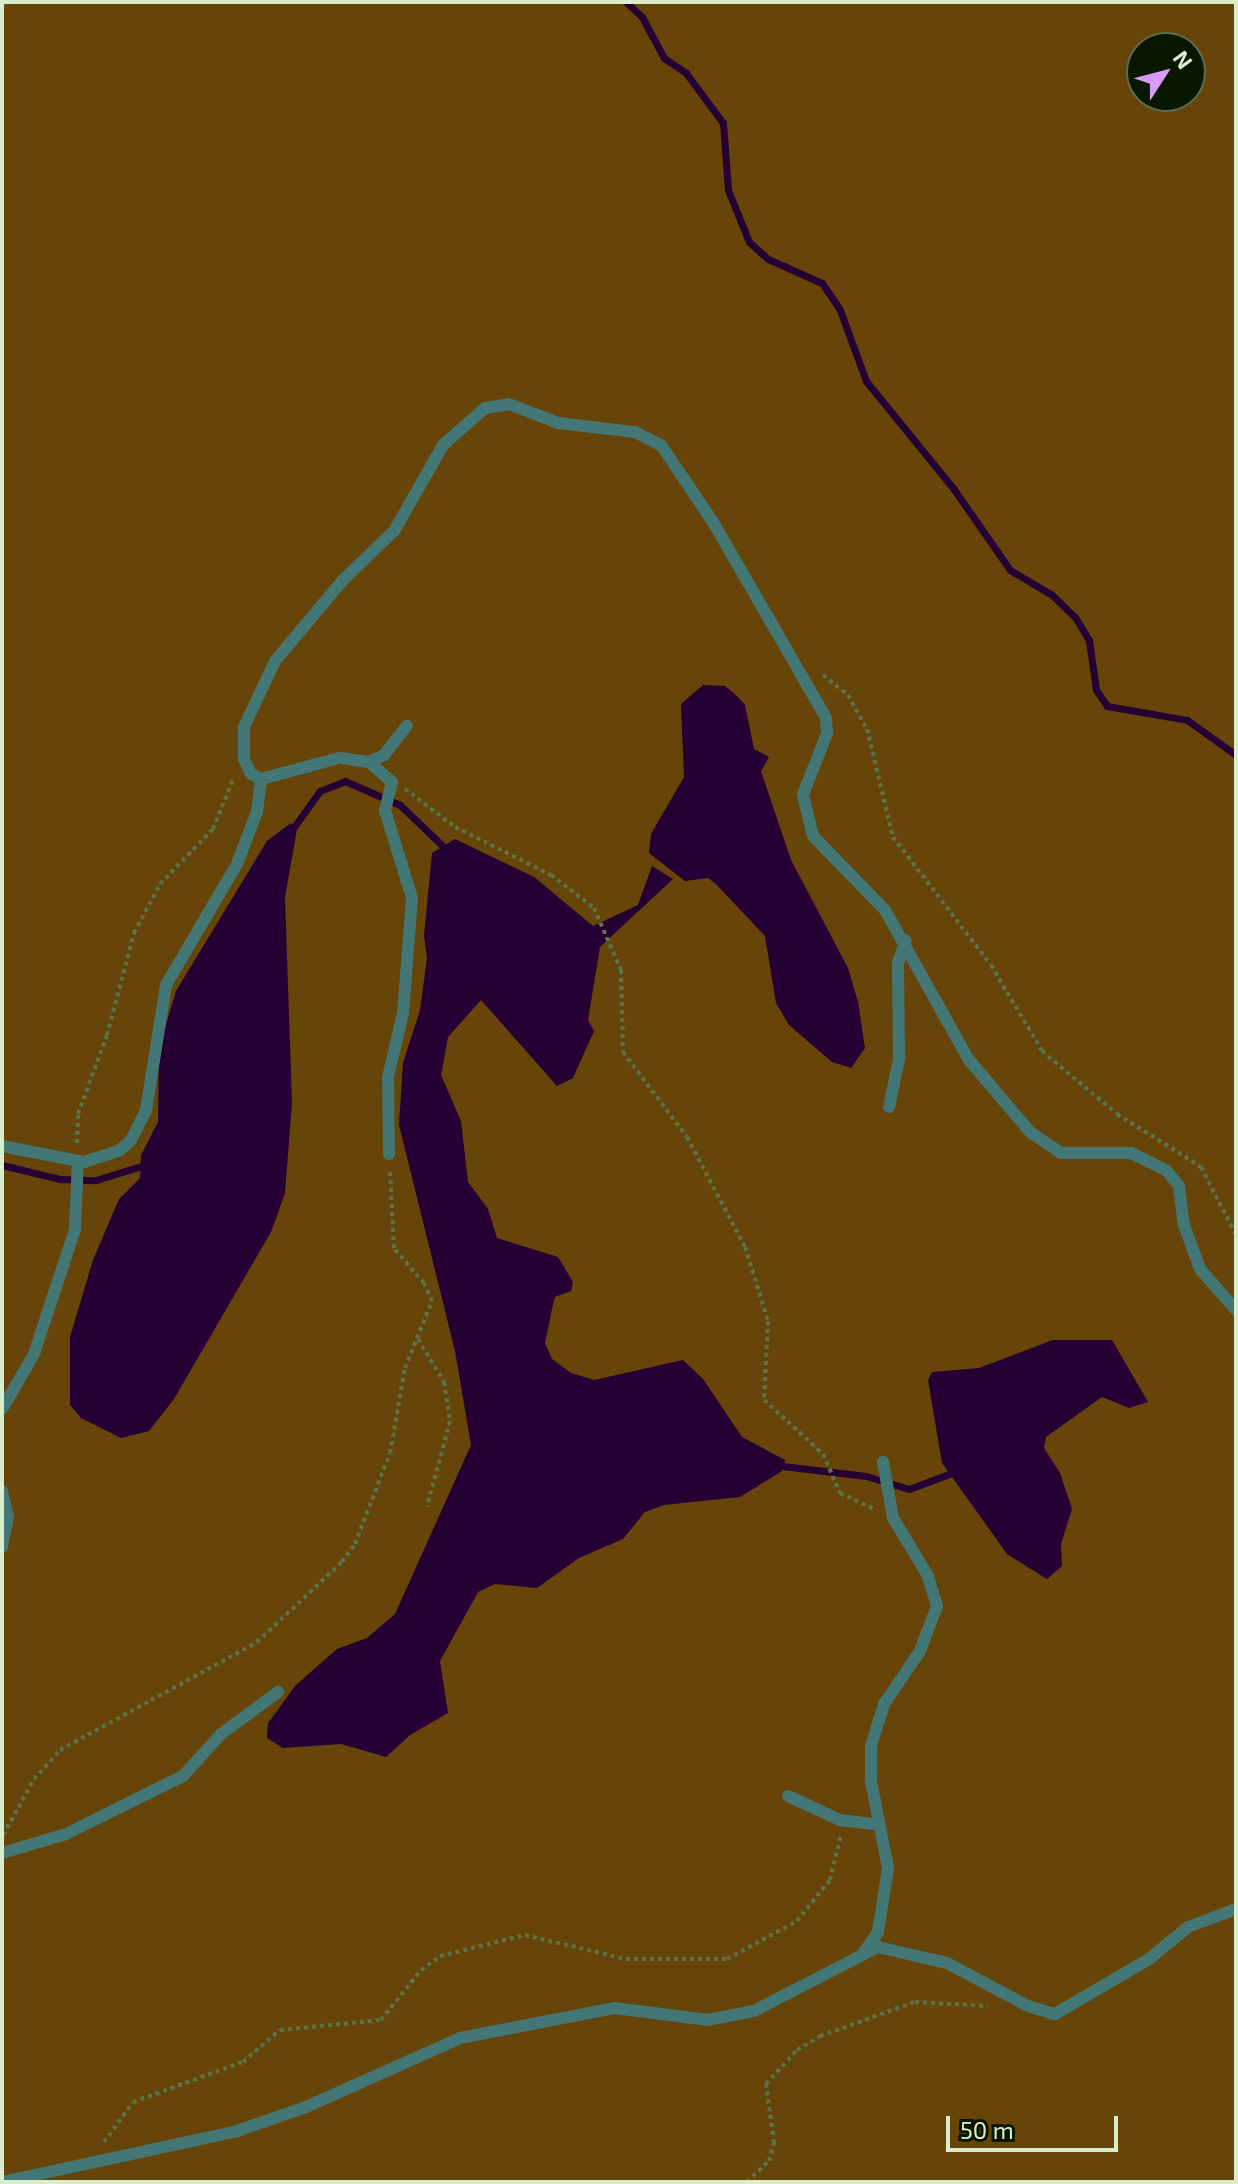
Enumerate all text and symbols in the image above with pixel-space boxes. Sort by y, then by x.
north arrow [1126,32,1206,112]
text: N [1169,45,1199,73]
scale bar [950,2100,1122,2150]
text: 50 m [960,2115,1014,2144]

